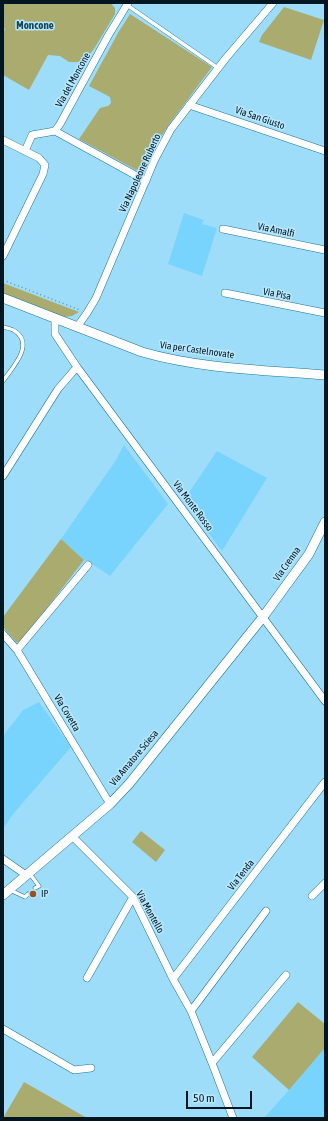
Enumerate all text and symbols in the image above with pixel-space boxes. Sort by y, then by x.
district label: Moncone [16,19,54,33]
street label: Via del Moncone [53,51,93,109]
street label: Via San Giusto [234,104,286,132]
street label: Via Napoleone Ruberto [117,132,163,214]
street label: Via Amalfi [256,220,296,240]
street label: Via Pisa [262,285,292,303]
street label: Via per Castelnovate [159,339,235,361]
street label: Via Monte Rosso [170,479,216,533]
street label: Via Crenna [271,544,303,584]
street label: Via Covetta [51,692,83,734]
street label: Via Amatore Sciesa [107,728,161,788]
street label: Via Tenda [225,857,257,893]
place label: IP [41,888,48,900]
marker: IP [28,889,38,899]
street label: Via Montello [133,889,167,935]
scale bar [188,1083,254,1109]
text: 50 m [193,1091,215,1105]

